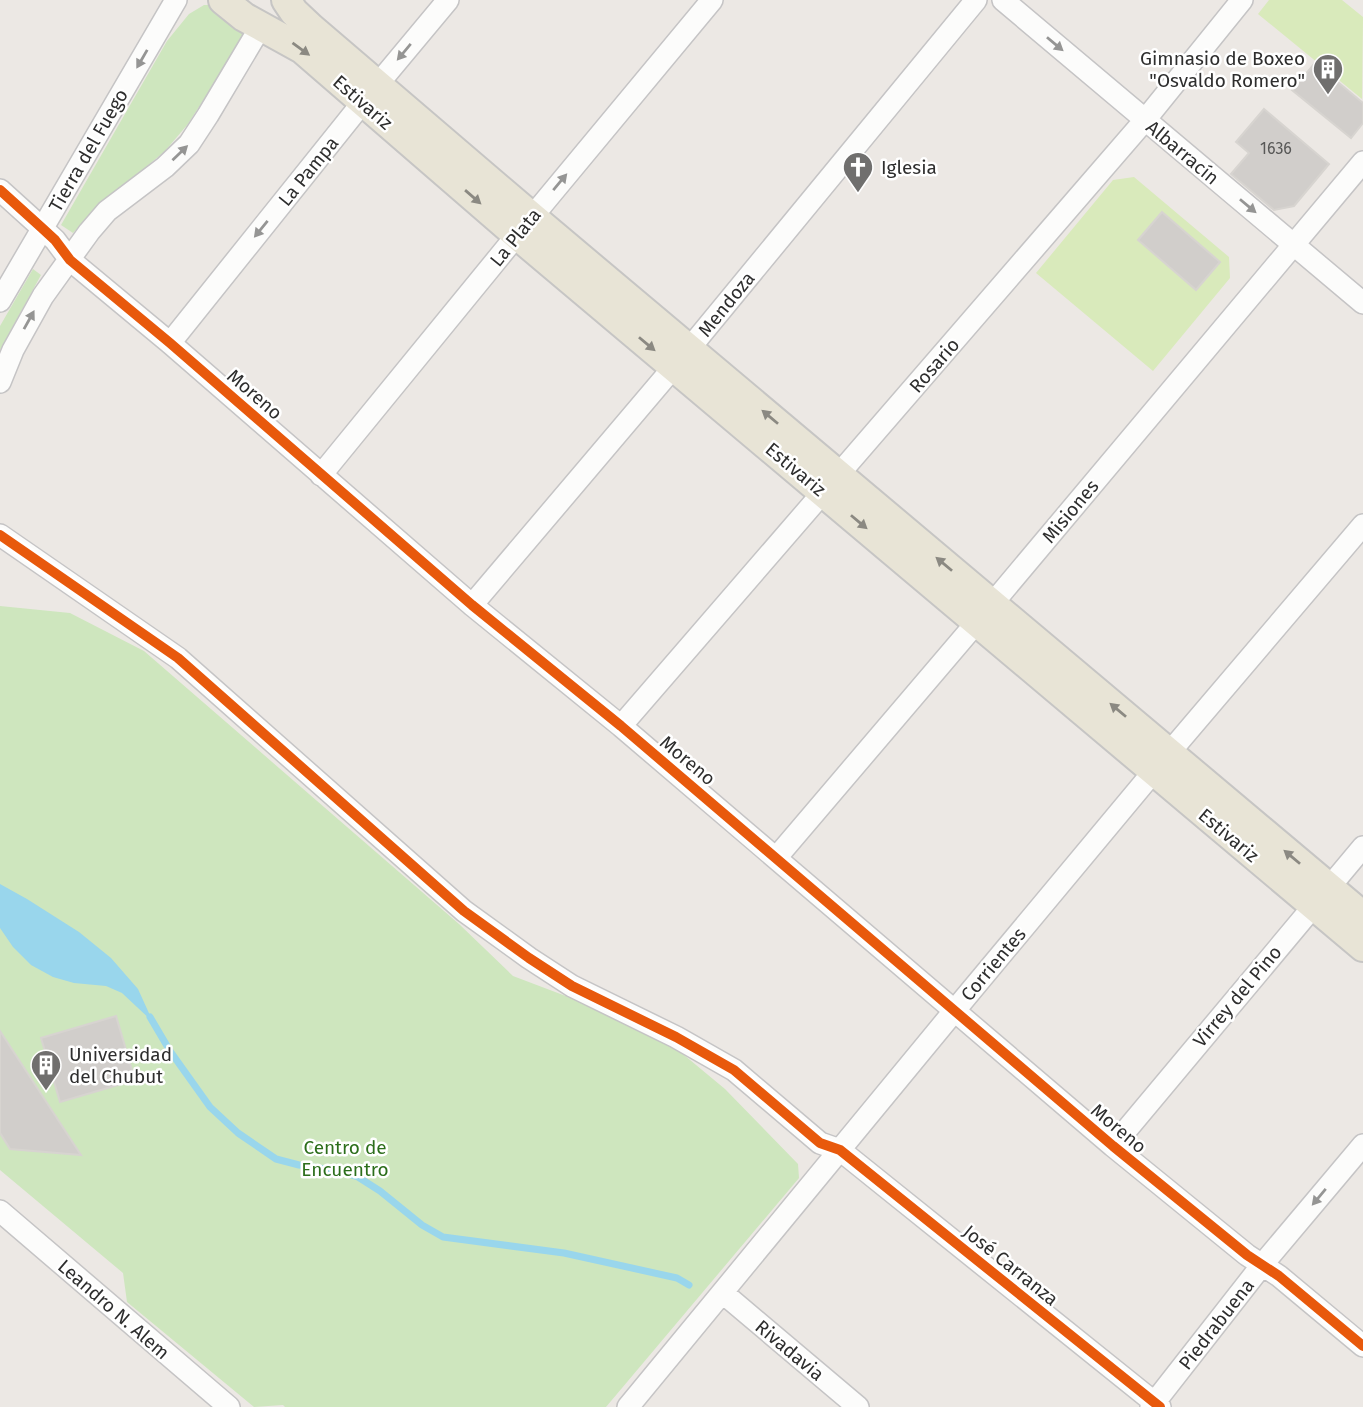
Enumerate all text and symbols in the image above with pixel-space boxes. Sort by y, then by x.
one-way arrow [1047,36,1064,51]
one-way arrow [292,42,310,56]
one-way arrow [397,43,412,61]
place label: Gimnasio de Boxeo "Osvaldo Romero" [1140,47,1305,92]
one-way arrow [136,49,148,68]
building icon: Gimnasio de Boxeo "Osvaldo Romero" [1311,52,1345,96]
street label: Estivariz [328,70,397,135]
street label: Tierra del Fuego [44,85,133,216]
street label: Albarracín [1142,115,1224,189]
street label: La Pampa [273,132,343,211]
house number: 1636 [1260,139,1292,158]
one-way arrow [171,145,187,162]
church icon: Iglesia [841,150,875,194]
place label: Iglesia [881,156,937,179]
one-way arrow [553,174,568,192]
one-way arrow [465,189,482,204]
one-way arrow [1239,198,1257,214]
street label: La Plata [485,204,546,271]
one-way arrow [254,221,269,238]
street label: Mendoza [693,267,760,341]
one-way arrow [23,311,35,330]
street label: Rosario [904,333,964,397]
one-way arrow [638,336,656,352]
street label: Moreno [223,364,287,424]
one-way arrow [761,410,778,425]
street label: Estivariz [761,438,830,501]
street label: Misiones [1037,475,1104,548]
one-way arrow [850,514,867,529]
one-way arrow [935,556,953,572]
one-way arrow [1109,702,1127,718]
street label: Moreno [655,731,720,790]
street label: Estivariz [1194,804,1263,867]
one-way arrow [1283,849,1301,864]
street label: Corrientes [956,923,1031,1006]
street label: Virrey del Pino [1188,941,1287,1052]
place label: Universidad del Chubut [69,1043,172,1088]
building icon: Universidad del Chubut [29,1048,63,1092]
street label: Moreno [1086,1099,1151,1158]
park label: Centro de Encuentro [301,1136,389,1181]
one-way arrow [1312,1189,1327,1206]
street label: José Carranza [958,1220,1063,1311]
street label: Leandro N. Alem [53,1255,174,1364]
street label: Piedrabuena [1174,1274,1259,1374]
street label: Rivadavia [751,1315,829,1386]

